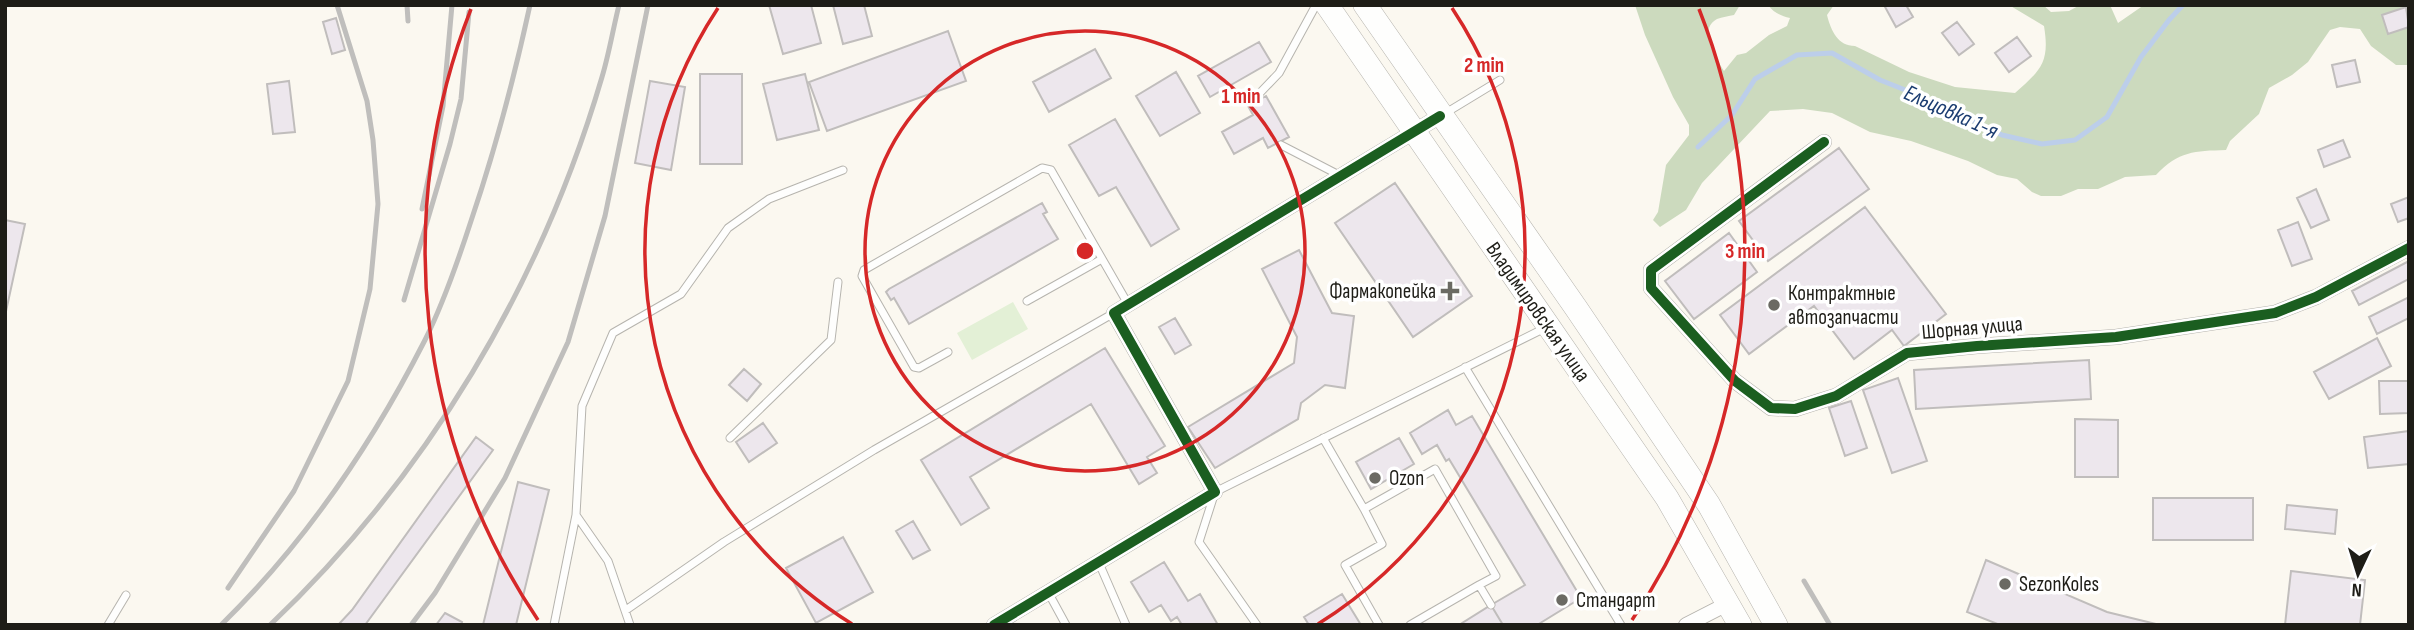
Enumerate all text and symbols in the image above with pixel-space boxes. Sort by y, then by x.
text: 2 min [1464,53,1504,78]
water label: Ельцовка 1-я [1900,79,2003,145]
text: 1 min [1221,84,1261,109]
street label: Владимировская улица [1481,237,1595,387]
centre of rings [1073,239,1097,263]
text: 3 min [1725,239,1765,264]
place label: Фармакопейка [1329,279,1436,304]
place label: Контрактные автозапчасти [1788,281,1899,330]
marker: Фармакопейка [1442,283,1458,299]
marker: Контрактные автозапчасти [1766,297,1782,313]
street label: Шорная улица [1921,311,2023,345]
place label: Ozon [1389,466,1424,491]
marker: Ozon [1367,470,1383,486]
north arrow [2323,539,2393,609]
place label: SezonKoles [2019,572,2099,597]
marker: SezonKoles [1997,576,2013,592]
text: N [2351,578,2363,601]
place label: Стандарт [1576,588,1655,613]
marker: Стандарт [1554,592,1570,608]

